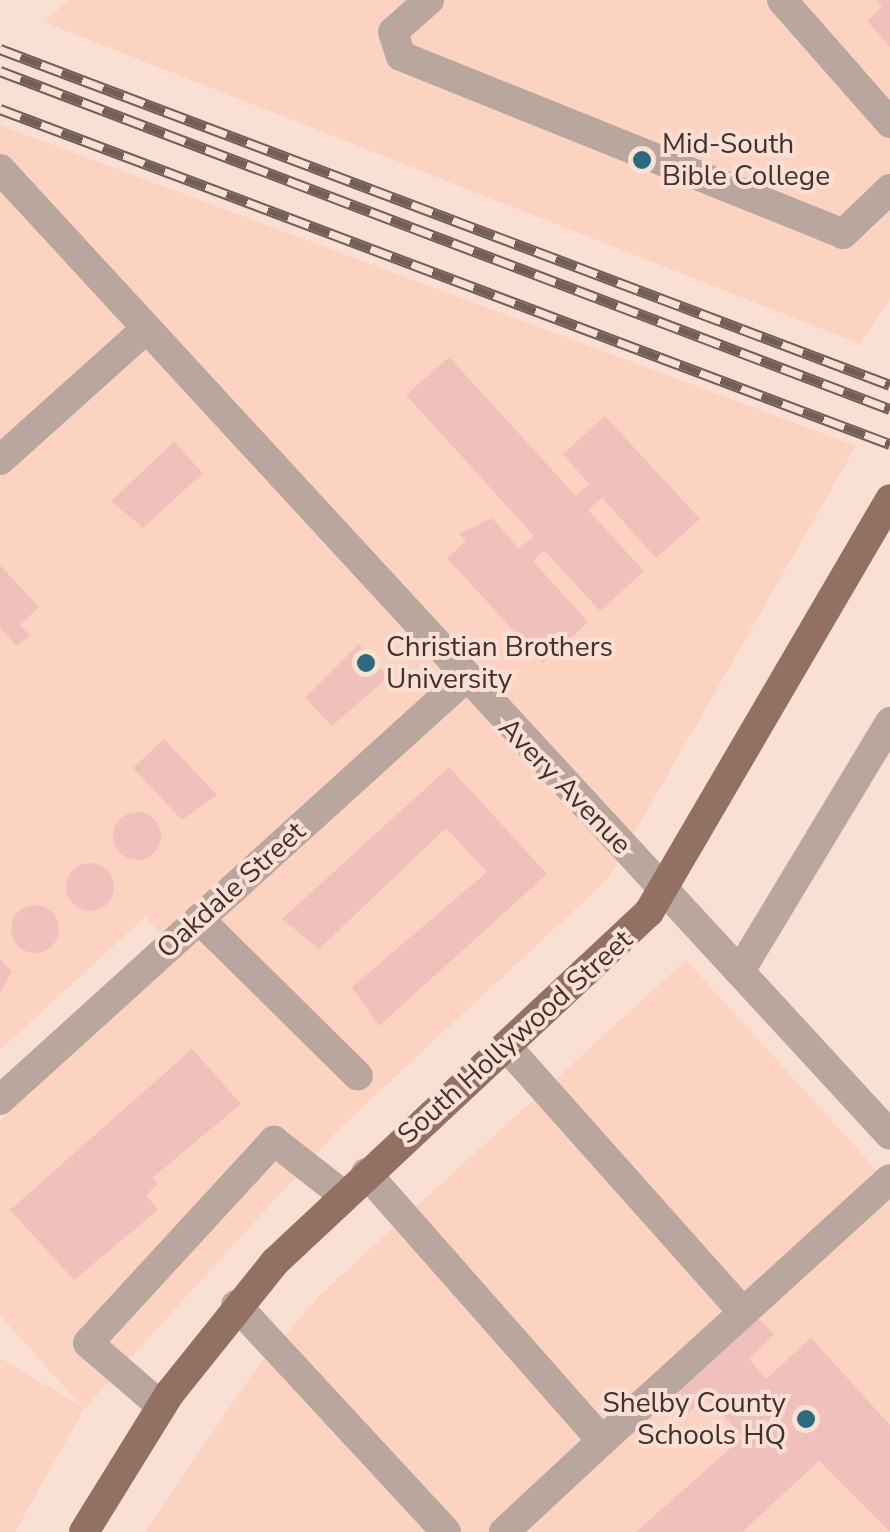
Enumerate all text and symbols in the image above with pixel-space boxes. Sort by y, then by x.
place label: Mid-South Bible College [662,127,830,193]
marker: Mid-South Bible College [631,149,653,171]
place label: Christian Brothers University [386,630,613,696]
marker: Christian Brothers University [355,652,377,674]
street label: Avery Avenue [492,711,638,861]
street label: Oakdale Street [150,815,312,965]
street label: South Hollywood Street [391,923,639,1151]
place label: Shelby County Schools HQ [603,1386,786,1452]
marker: Shelby County Schools HQ [795,1408,817,1430]

